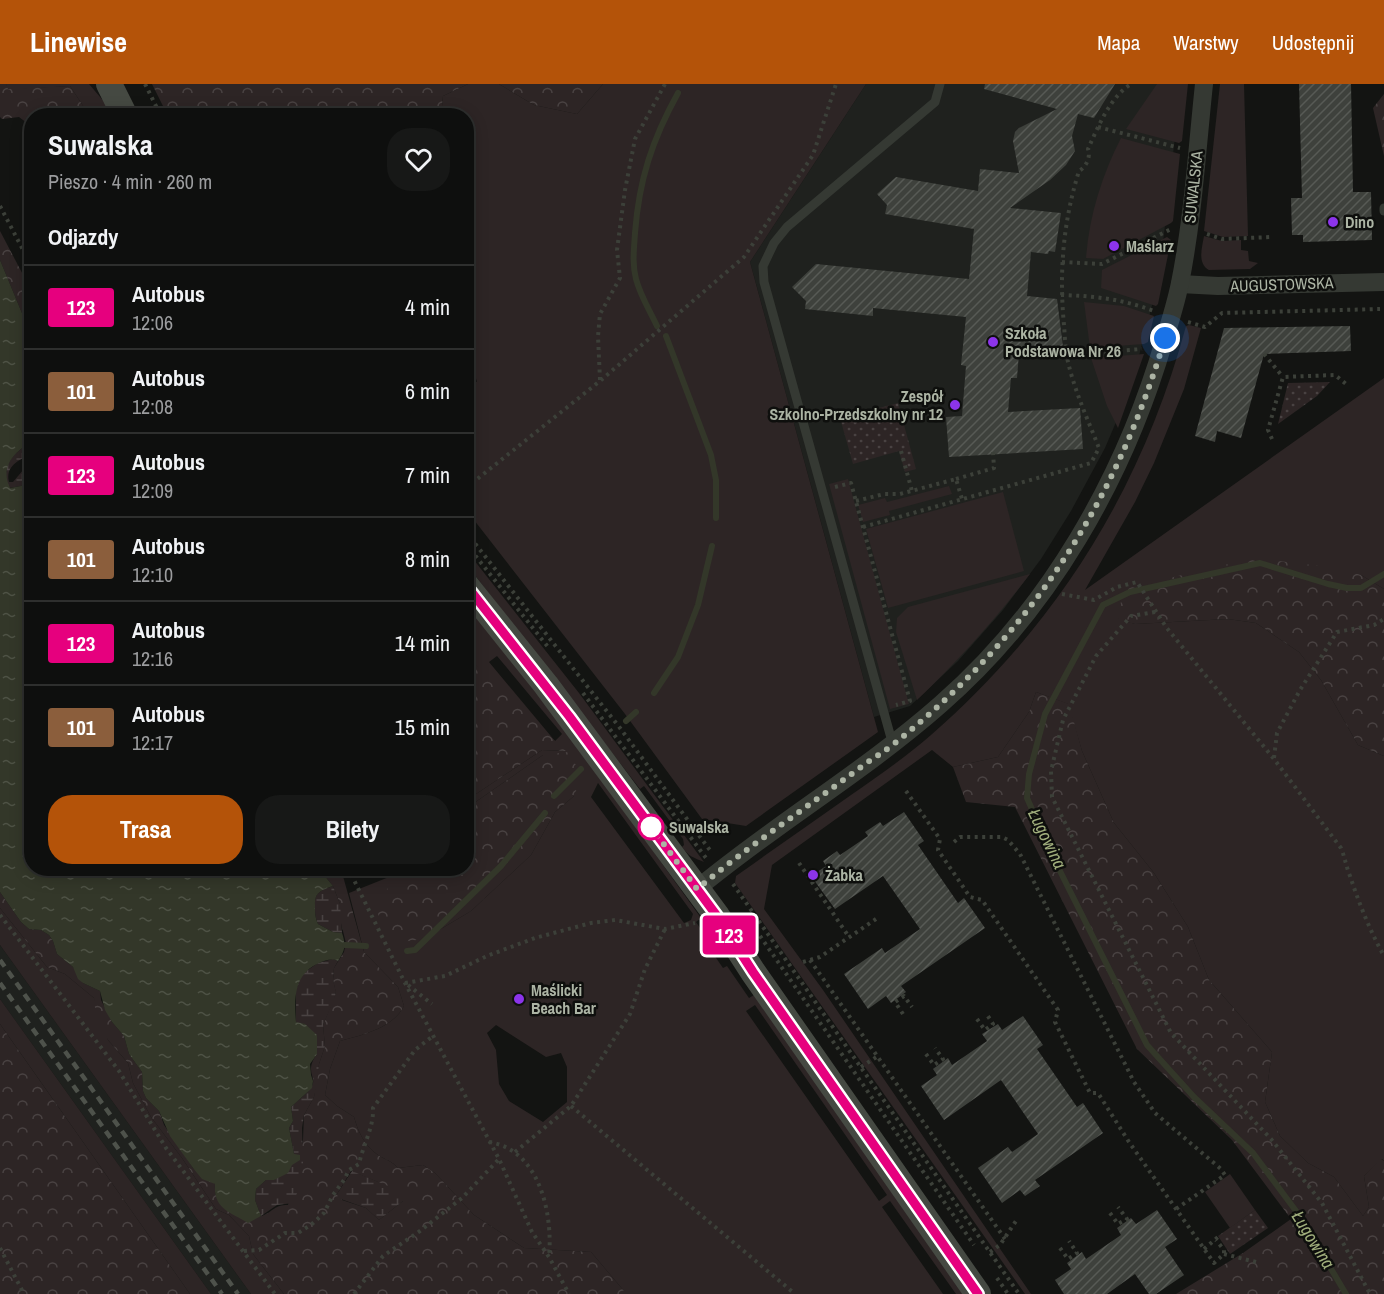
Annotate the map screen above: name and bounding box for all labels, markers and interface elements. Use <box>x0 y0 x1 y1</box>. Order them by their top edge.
text: Linewise <box>30 23 127 61</box>
text: Mapa <box>1097 28 1140 57</box>
text: Warstwy <box>1173 28 1239 57</box>
text: Udostępnij <box>1272 28 1354 57</box>
text: Suwalska <box>48 126 153 164</box>
button: heart <box>387 128 450 191</box>
street label: SUWALSKA <box>1178 150 1208 224</box>
text: Pieszo · 4 min · 260 m <box>48 168 212 195</box>
place label: Dino <box>1345 211 1374 233</box>
marker: Dino <box>1326 215 1340 229</box>
text: Odjazdy <box>48 222 118 252</box>
place label: Maślarz <box>1126 235 1175 257</box>
marker: Maślarz <box>1107 239 1121 253</box>
street label: AUGUSTOWSKA <box>1229 271 1334 297</box>
text: Autobus <box>132 279 205 309</box>
text: 4 min <box>405 292 450 322</box>
text: 123 <box>67 293 95 322</box>
text: 12:06 <box>132 309 173 336</box>
place label: Szkoła Podstawowa Nr 26 <box>1005 322 1121 362</box>
your location <box>1150 323 1180 353</box>
marker: Szkoła Podstawowa Nr 26 <box>986 335 1000 349</box>
text: Autobus <box>132 363 205 393</box>
text: 6 min <box>405 376 450 406</box>
text: 101 <box>67 377 95 406</box>
place label: Zespół Szkolno-Przedszkolny nr 12 <box>769 385 944 425</box>
text: 12:08 <box>132 393 173 420</box>
marker: Zespół Szkolno-Przedszkolny nr 12 <box>948 398 962 412</box>
text: Autobus <box>132 447 205 477</box>
text: 7 min <box>405 460 450 490</box>
text: 123 <box>67 461 95 490</box>
text: 12:09 <box>132 477 173 504</box>
text: Autobus <box>132 531 205 561</box>
text: 8 min <box>405 544 450 574</box>
text: 101 <box>67 545 95 574</box>
text: 12:10 <box>132 561 173 588</box>
text: Autobus <box>132 615 205 645</box>
text: 14 min <box>395 628 450 658</box>
text: 123 <box>67 629 95 658</box>
text: 12:16 <box>132 645 173 672</box>
text: Autobus <box>132 699 205 729</box>
text: 15 min <box>395 712 450 742</box>
text: 101 <box>67 713 95 742</box>
text: 12:17 <box>132 729 173 756</box>
button: Trasa <box>48 795 243 864</box>
button: Bilety <box>255 795 450 864</box>
water label: Ługowina <box>1022 804 1073 873</box>
marker: Suwalska <box>638 814 664 840</box>
place label: Suwalska <box>669 816 730 838</box>
place label: Żabka <box>825 864 864 886</box>
marker: Żabka <box>806 868 820 882</box>
line badge: 123 <box>694 916 764 954</box>
text: 123 <box>715 921 743 950</box>
place label: Maślicki Beach Bar <box>531 979 597 1019</box>
marker: Maślicki Beach Bar <box>512 992 526 1006</box>
water label: Ługowina <box>1285 1205 1341 1274</box>

